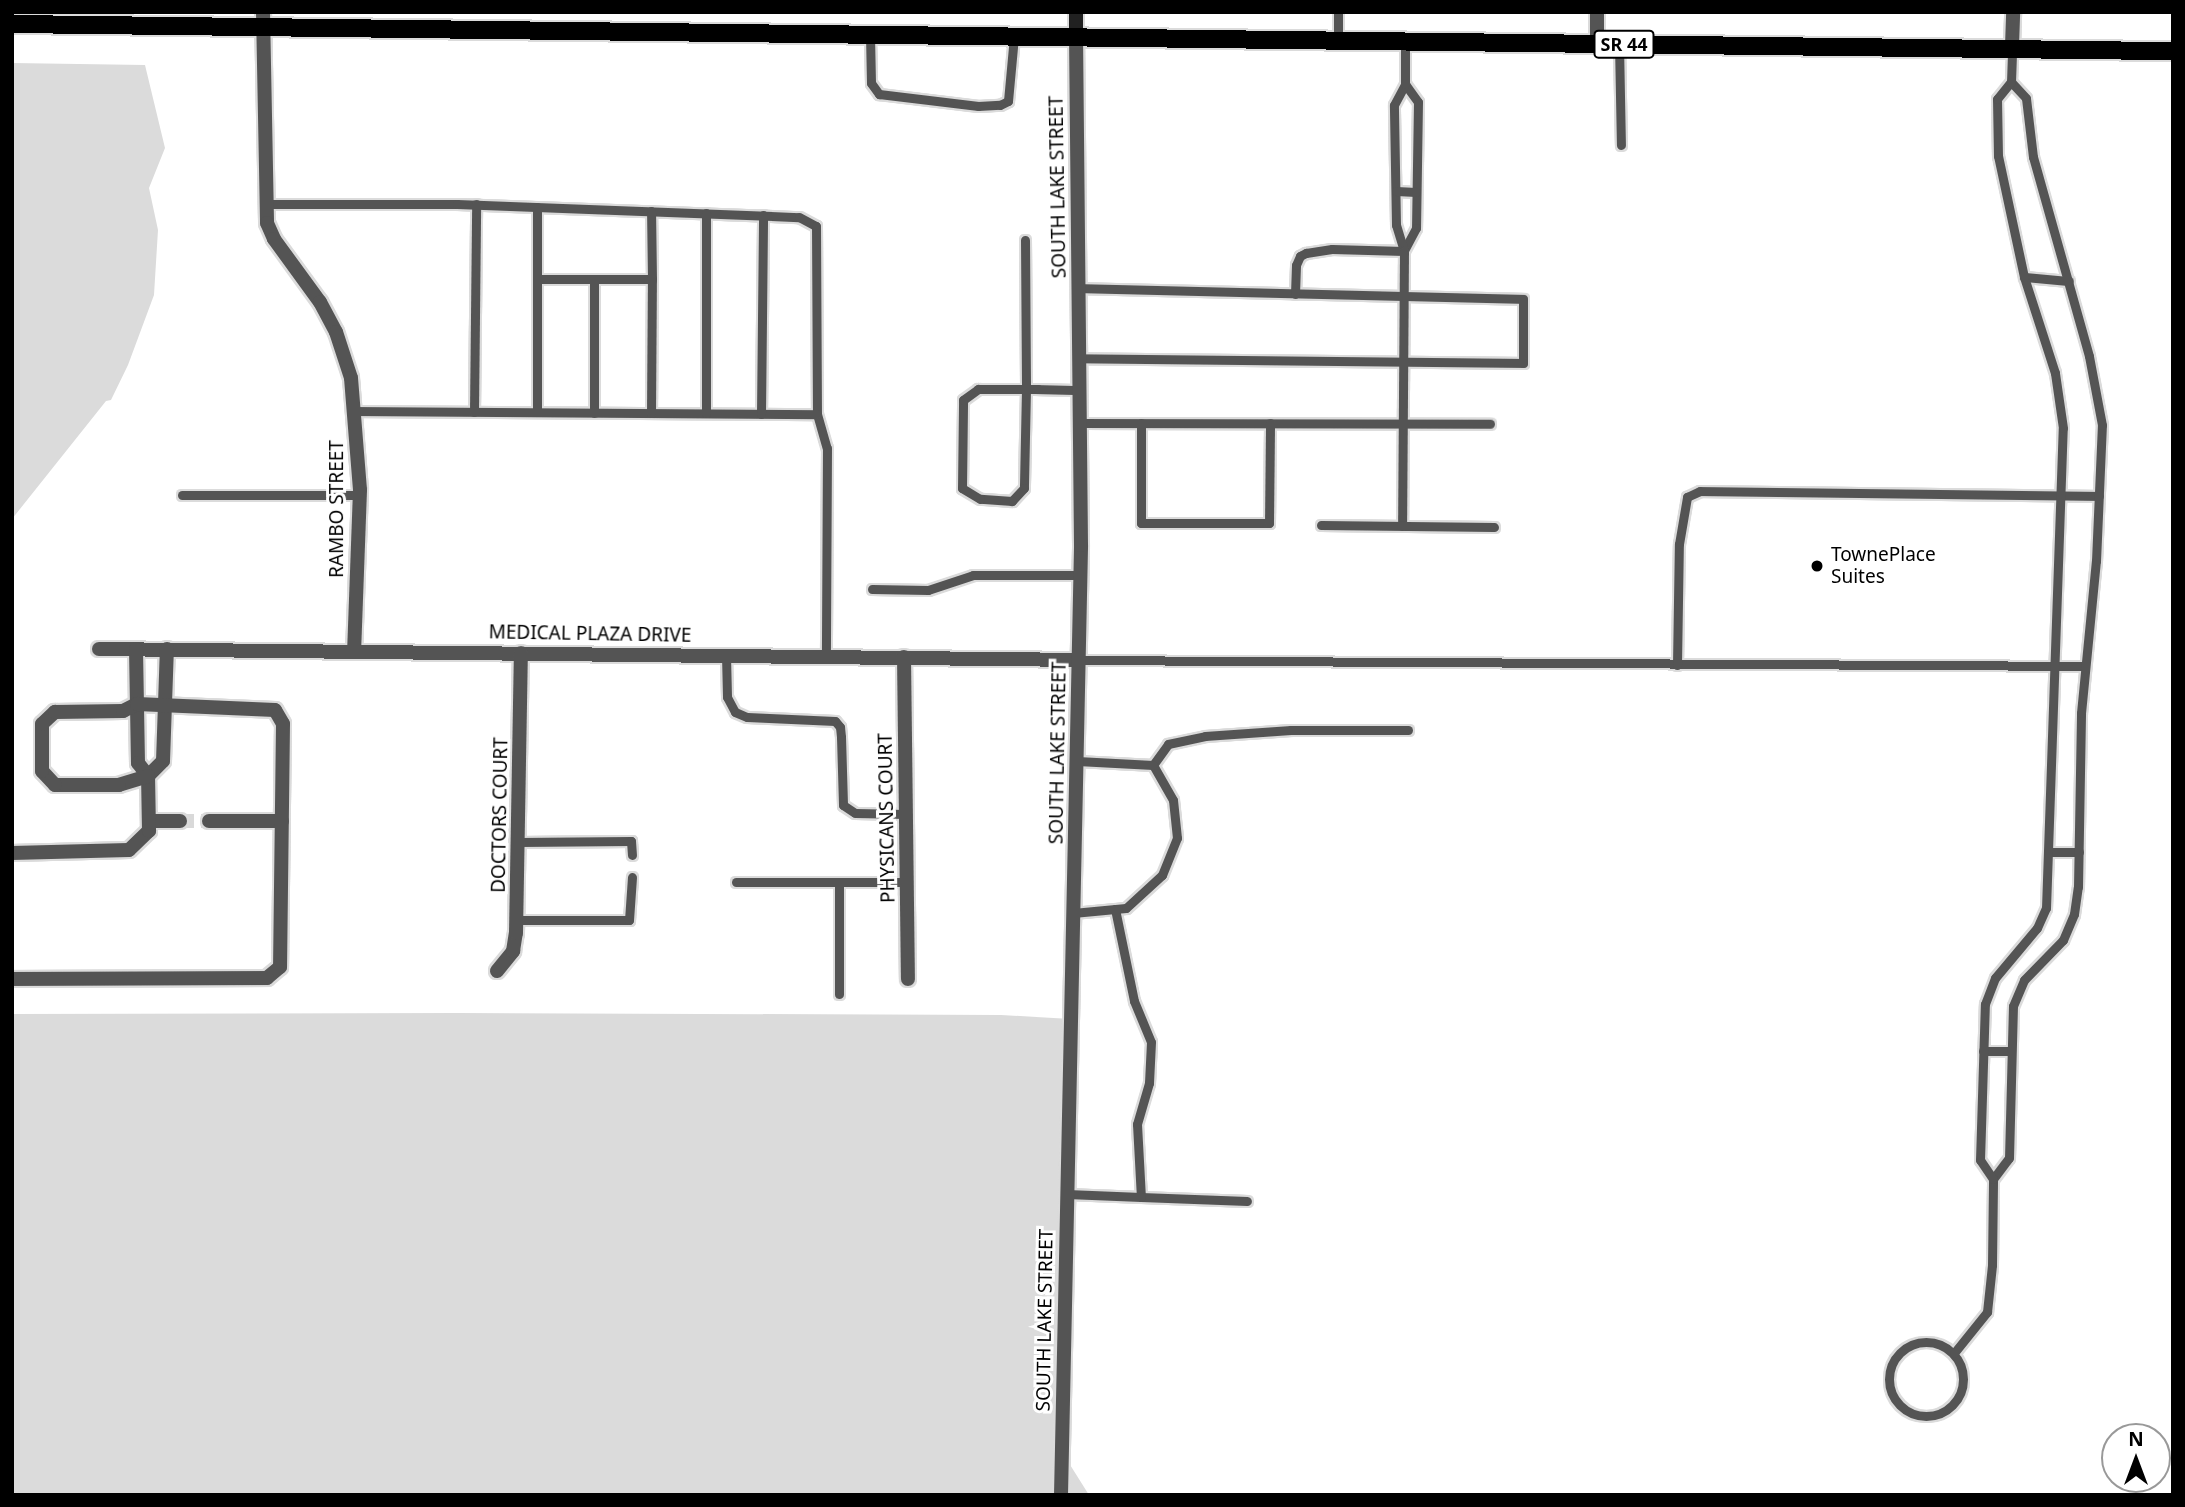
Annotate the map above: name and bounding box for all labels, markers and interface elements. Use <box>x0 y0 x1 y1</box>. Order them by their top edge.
road number: SR 44 <box>1592 29 1656 58</box>
street label: SOUTH LAKE STREET <box>1045 96 1071 278</box>
street label: RAMBO STREET <box>326 440 348 578</box>
place label: TownePlace Suites <box>1831 544 1936 588</box>
marker: TownePlace Suites <box>1809 558 1825 574</box>
street label: MEDICAL PLAZA DRIVE <box>488 621 692 647</box>
street label: SOUTH LAKE STREET <box>1045 662 1071 844</box>
street label: PHYSICANS COURT <box>874 733 900 903</box>
street label: DOCTORS COURT <box>487 737 513 893</box>
street label: SOUTH LAKE STREET <box>1032 1229 1058 1411</box>
north arrow <box>2101 1423 2171 1493</box>
text: N <box>2128 1426 2144 1452</box>

